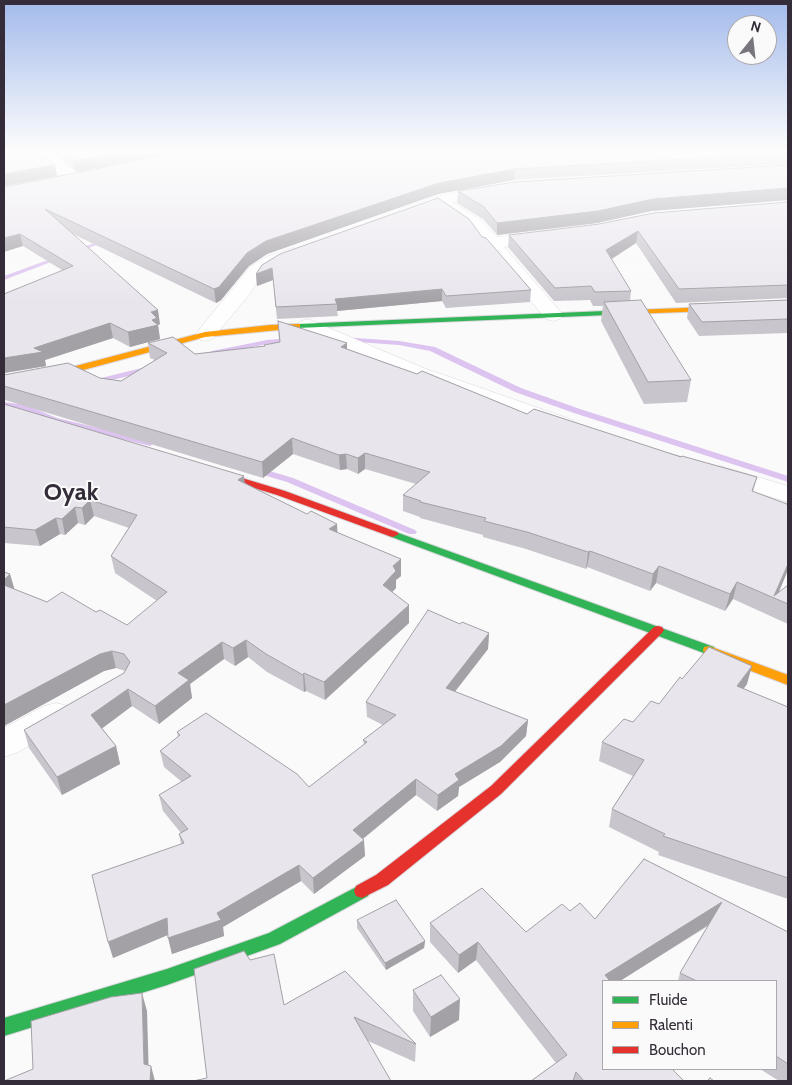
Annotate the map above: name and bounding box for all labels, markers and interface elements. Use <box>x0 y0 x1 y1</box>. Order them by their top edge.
north arrow <box>727 15 777 65</box>
text: N <box>749 17 763 37</box>
district label: Oyak <box>44 479 98 507</box>
legend <box>602 980 777 1070</box>
text: Fluide <box>649 991 687 1009</box>
text: Ralenti <box>649 1016 693 1034</box>
text: Bouchon <box>649 1041 706 1059</box>

